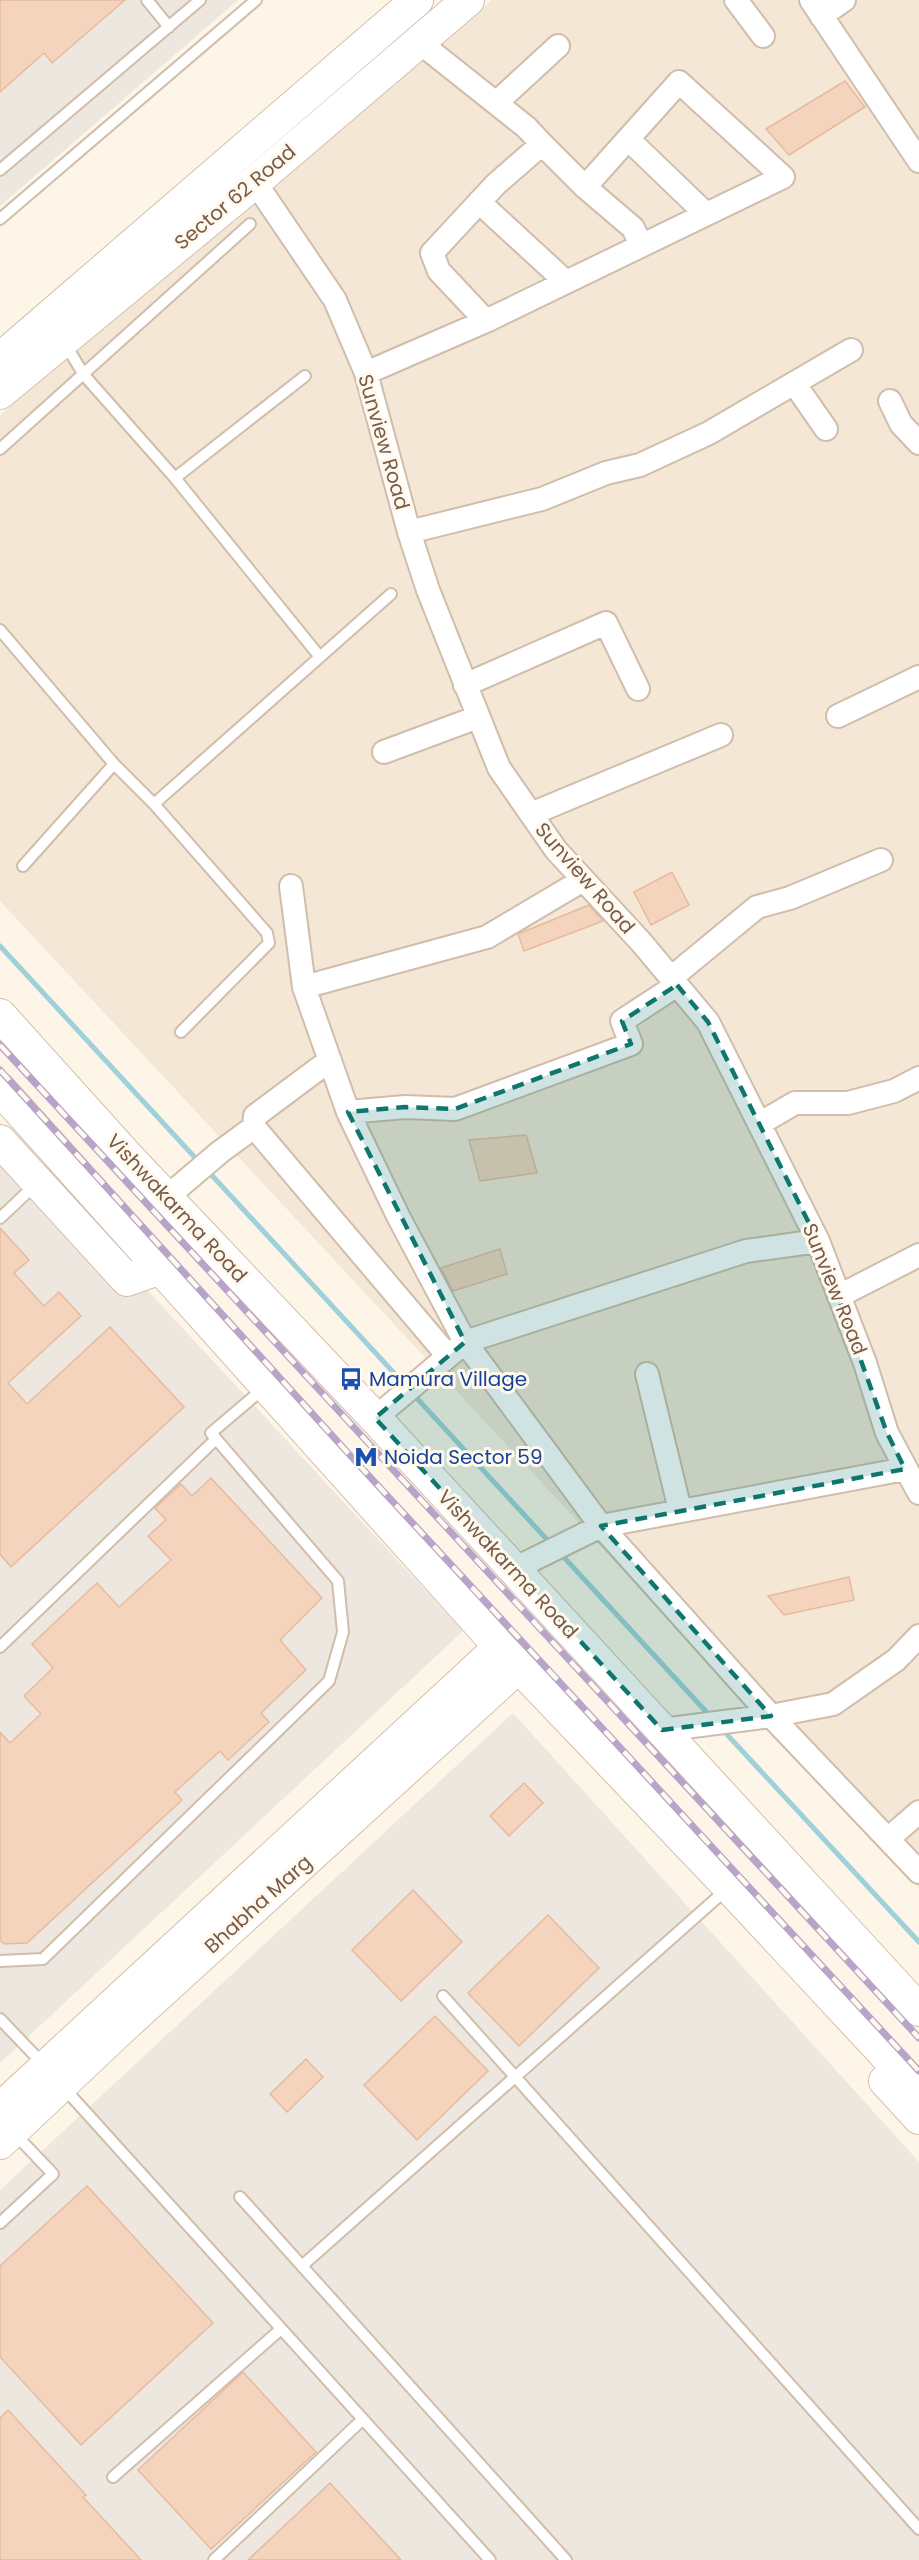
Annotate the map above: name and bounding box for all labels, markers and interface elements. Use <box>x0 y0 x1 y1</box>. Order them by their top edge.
street label: Sector 62 Road <box>168 138 302 256</box>
street label: Sunview Road <box>351 371 417 513</box>
street label: Sunview Road <box>529 816 641 940</box>
street label: Vishwakarma Road <box>100 1127 254 1289</box>
street label: Sunview Road <box>796 1219 874 1359</box>
place label: Mamura Village <box>369 1365 527 1393</box>
bus stop icon: Mamura Village <box>338 1366 364 1392</box>
place label: Noida Sector 59 <box>384 1443 542 1471</box>
metro station icon: Noida Sector 59 <box>353 1444 379 1470</box>
street label: Vishwakarma Road <box>431 1483 585 1645</box>
street label: Bhabha Marg <box>198 1848 318 1960</box>

